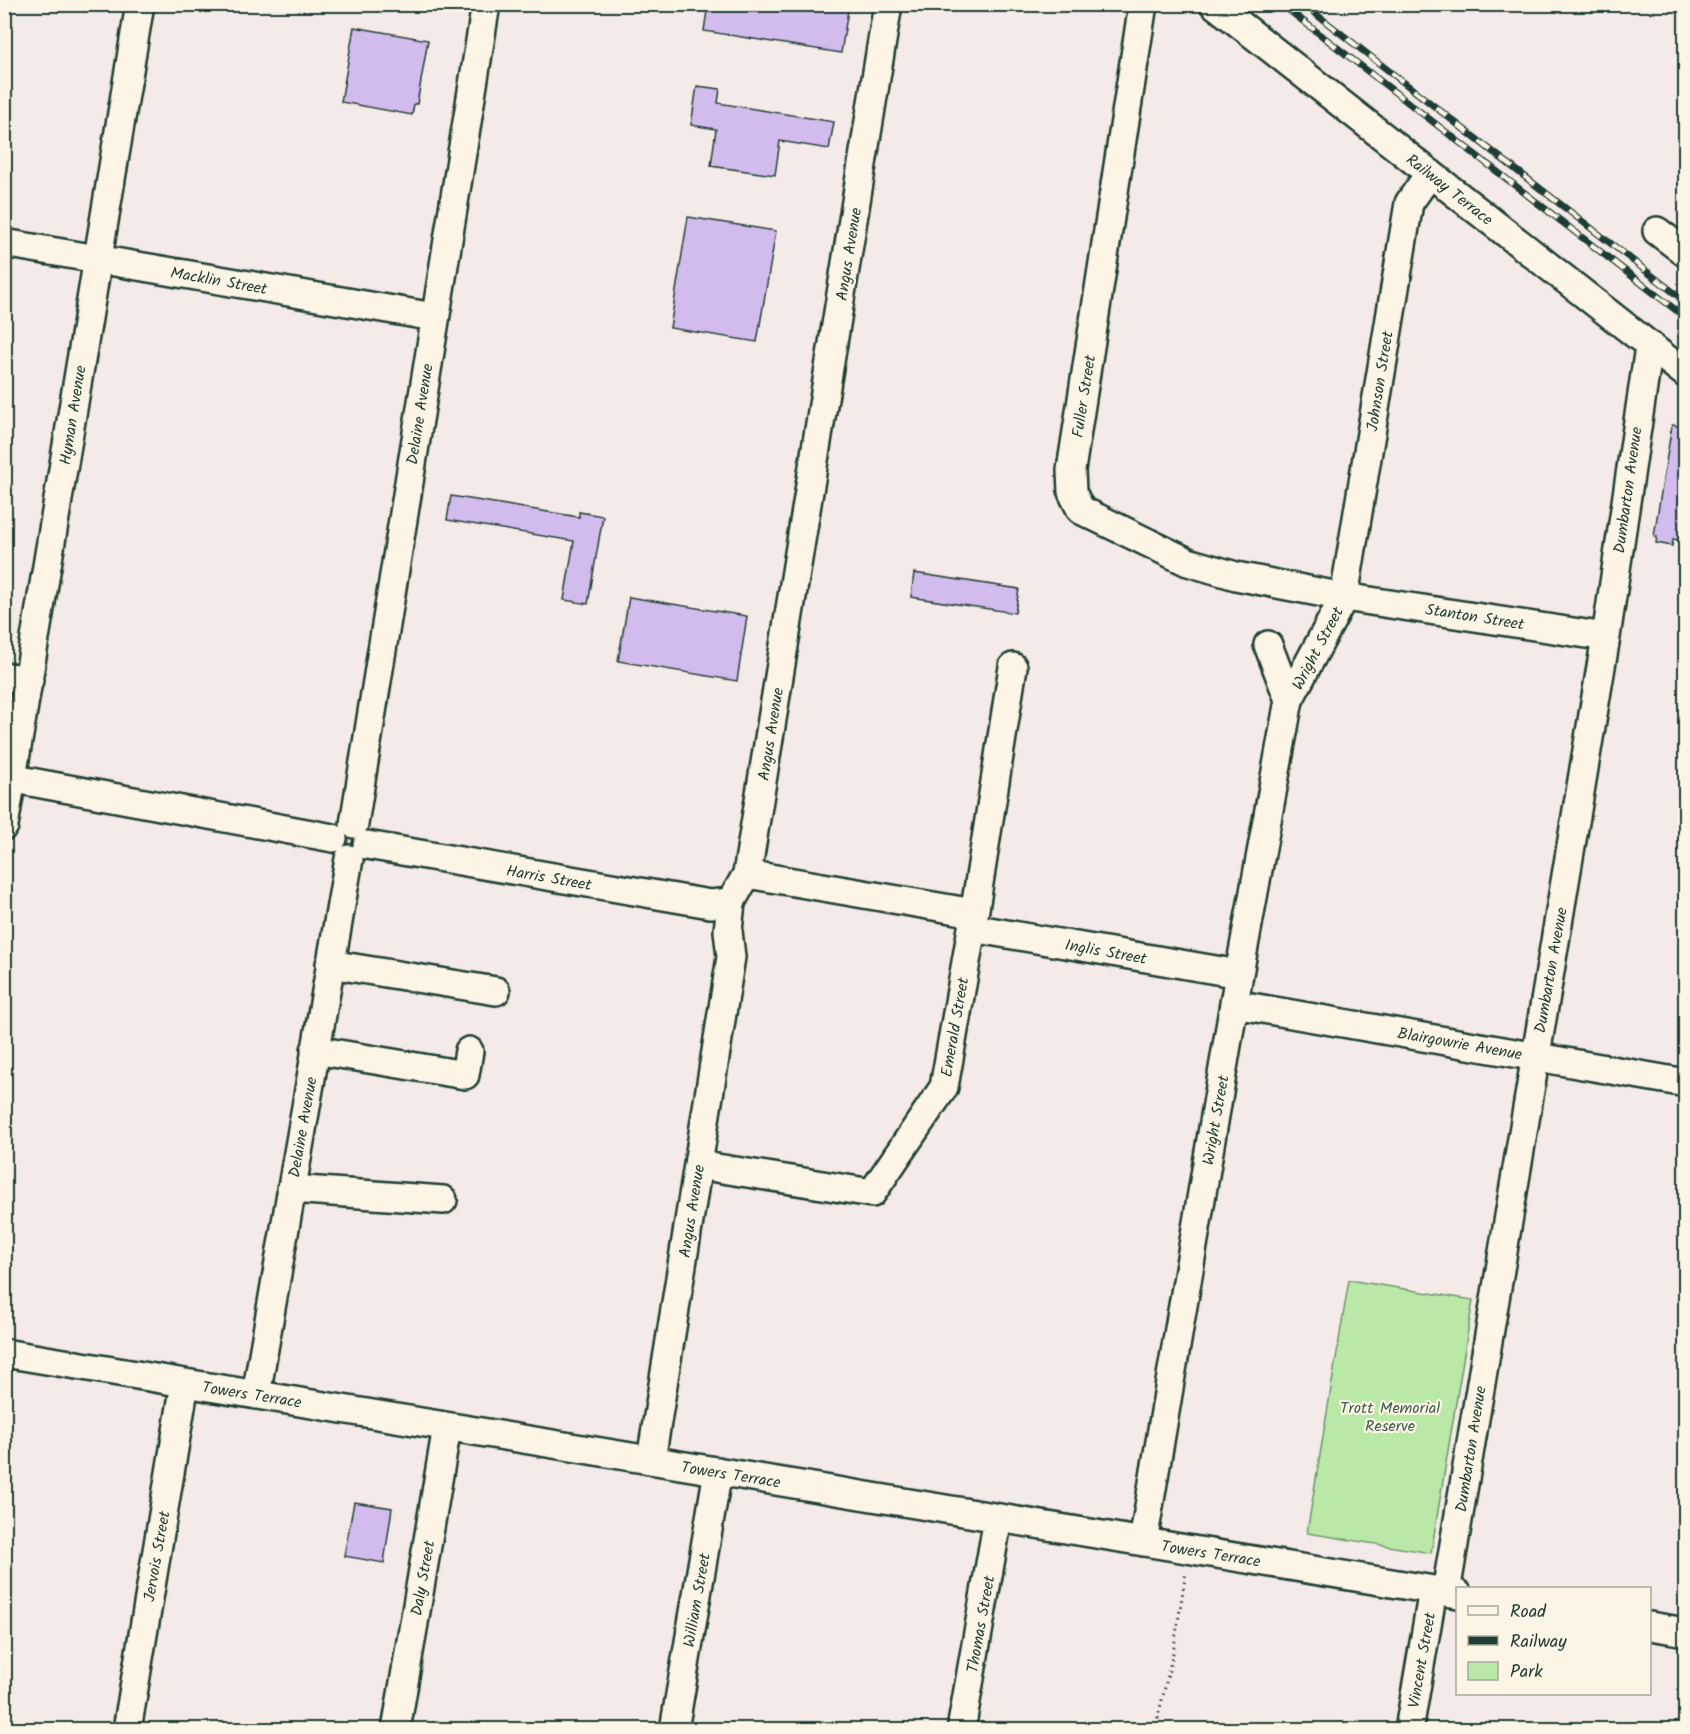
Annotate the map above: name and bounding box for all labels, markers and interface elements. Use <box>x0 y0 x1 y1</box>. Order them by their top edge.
street label: Railway Terrace <box>1400 148 1498 232</box>
street label: Angus Avenue <box>830 206 869 303</box>
street label: Macklin Street <box>168 261 270 302</box>
street label: Johnson Street <box>1360 328 1401 433</box>
street label: Fuller Street <box>1066 352 1103 439</box>
street label: Delaine Avenue <box>400 362 441 467</box>
street label: Hyman Avenue <box>53 364 94 467</box>
street label: Dumbarton Avenue <box>1607 425 1650 555</box>
street label: Stanton Street <box>1424 597 1527 638</box>
street label: Wright Street <box>1286 602 1351 695</box>
street label: Angus Avenue <box>752 686 791 783</box>
street label: Harris Street <box>504 859 594 898</box>
street label: Dumbarton Avenue <box>1528 905 1575 1035</box>
street label: Inglis Street <box>1063 933 1149 972</box>
street label: Emerald Street <box>934 975 977 1079</box>
street label: Blairgowrie Avenue <box>1395 1021 1524 1068</box>
street label: Wright Street <box>1196 1073 1237 1167</box>
street label: Delaine Avenue <box>282 1075 325 1180</box>
street label: Angus Avenue <box>673 1163 712 1260</box>
street label: Towers Terrace <box>200 1375 303 1416</box>
street label: Dumbarton Avenue <box>1449 1384 1494 1514</box>
park label: Trott Memorial Reserve <box>1340 1396 1440 1439</box>
street label: Towers Terrace <box>679 1455 782 1496</box>
street label: Jervois Street <box>137 1508 178 1604</box>
street label: Towers Terrace <box>1159 1534 1262 1575</box>
street label: Daly Street <box>405 1538 443 1618</box>
street label: William Street <box>677 1550 718 1649</box>
street label: Thomas Street <box>961 1573 1002 1675</box>
legend <box>1456 1587 1651 1695</box>
text: Road <box>1510 1598 1547 1627</box>
street label: Vincent Street <box>1402 1610 1443 1710</box>
text: Railway <box>1510 1628 1567 1657</box>
text: Park <box>1510 1658 1543 1687</box>

